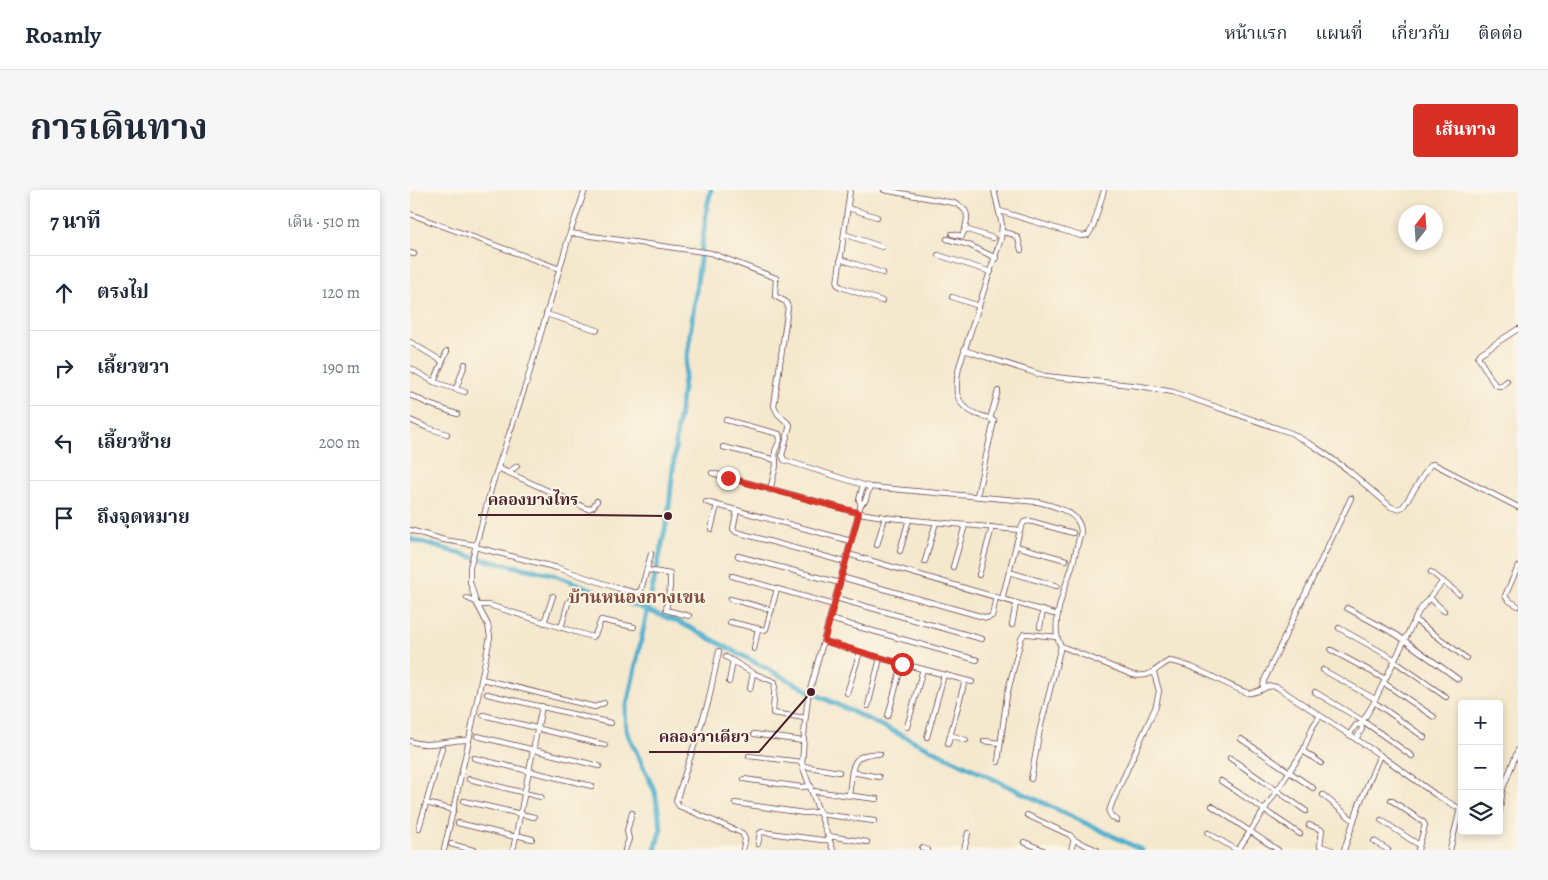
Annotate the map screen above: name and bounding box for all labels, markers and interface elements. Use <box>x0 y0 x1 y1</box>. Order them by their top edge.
text: Roamly <box>25 19 101 51</box>
text: หน้าแรก <box>1224 21 1287 45</box>
text: แผนที่ <box>1315 21 1363 45</box>
text: เกี่ยวกับ <box>1391 21 1450 45</box>
text: ติดต่อ <box>1478 21 1523 45</box>
text: การเดินทาง <box>30 103 208 151</box>
button: เส้นทาง <box>1413 104 1518 157</box>
north arrow <box>1398 205 1443 250</box>
text: 7 นาที <box>50 207 101 235</box>
text: เดิน · 510 m <box>287 211 360 233</box>
icon: ahead <box>50 279 78 307</box>
text: ตรงไป <box>97 279 149 305</box>
text: 120 m <box>322 282 360 304</box>
icon: right <box>50 354 78 382</box>
text: เลี้ยวขวา <box>97 354 169 380</box>
text: 190 m <box>322 357 360 379</box>
icon: left <box>50 429 78 457</box>
text: เลี้ยวซ้าย <box>97 429 171 455</box>
text: 200 m <box>319 432 360 454</box>
route end <box>717 467 740 490</box>
callout: คลองบางไทร <box>478 484 588 515</box>
text: คลองบางไทร <box>488 489 578 511</box>
icon: arrive <box>50 504 78 532</box>
text: ถึงจุดหมาย <box>97 504 190 530</box>
district label: บ้านหนองกางเขน <box>568 585 706 609</box>
route start <box>891 653 914 676</box>
map controls <box>1458 700 1503 835</box>
button: + <box>1458 700 1503 745</box>
callout: คลองวาเดียว <box>649 721 759 752</box>
text: คลองวาเดียว <box>659 726 749 748</box>
button: − <box>1458 745 1503 790</box>
button: layers <box>1458 790 1503 835</box>

